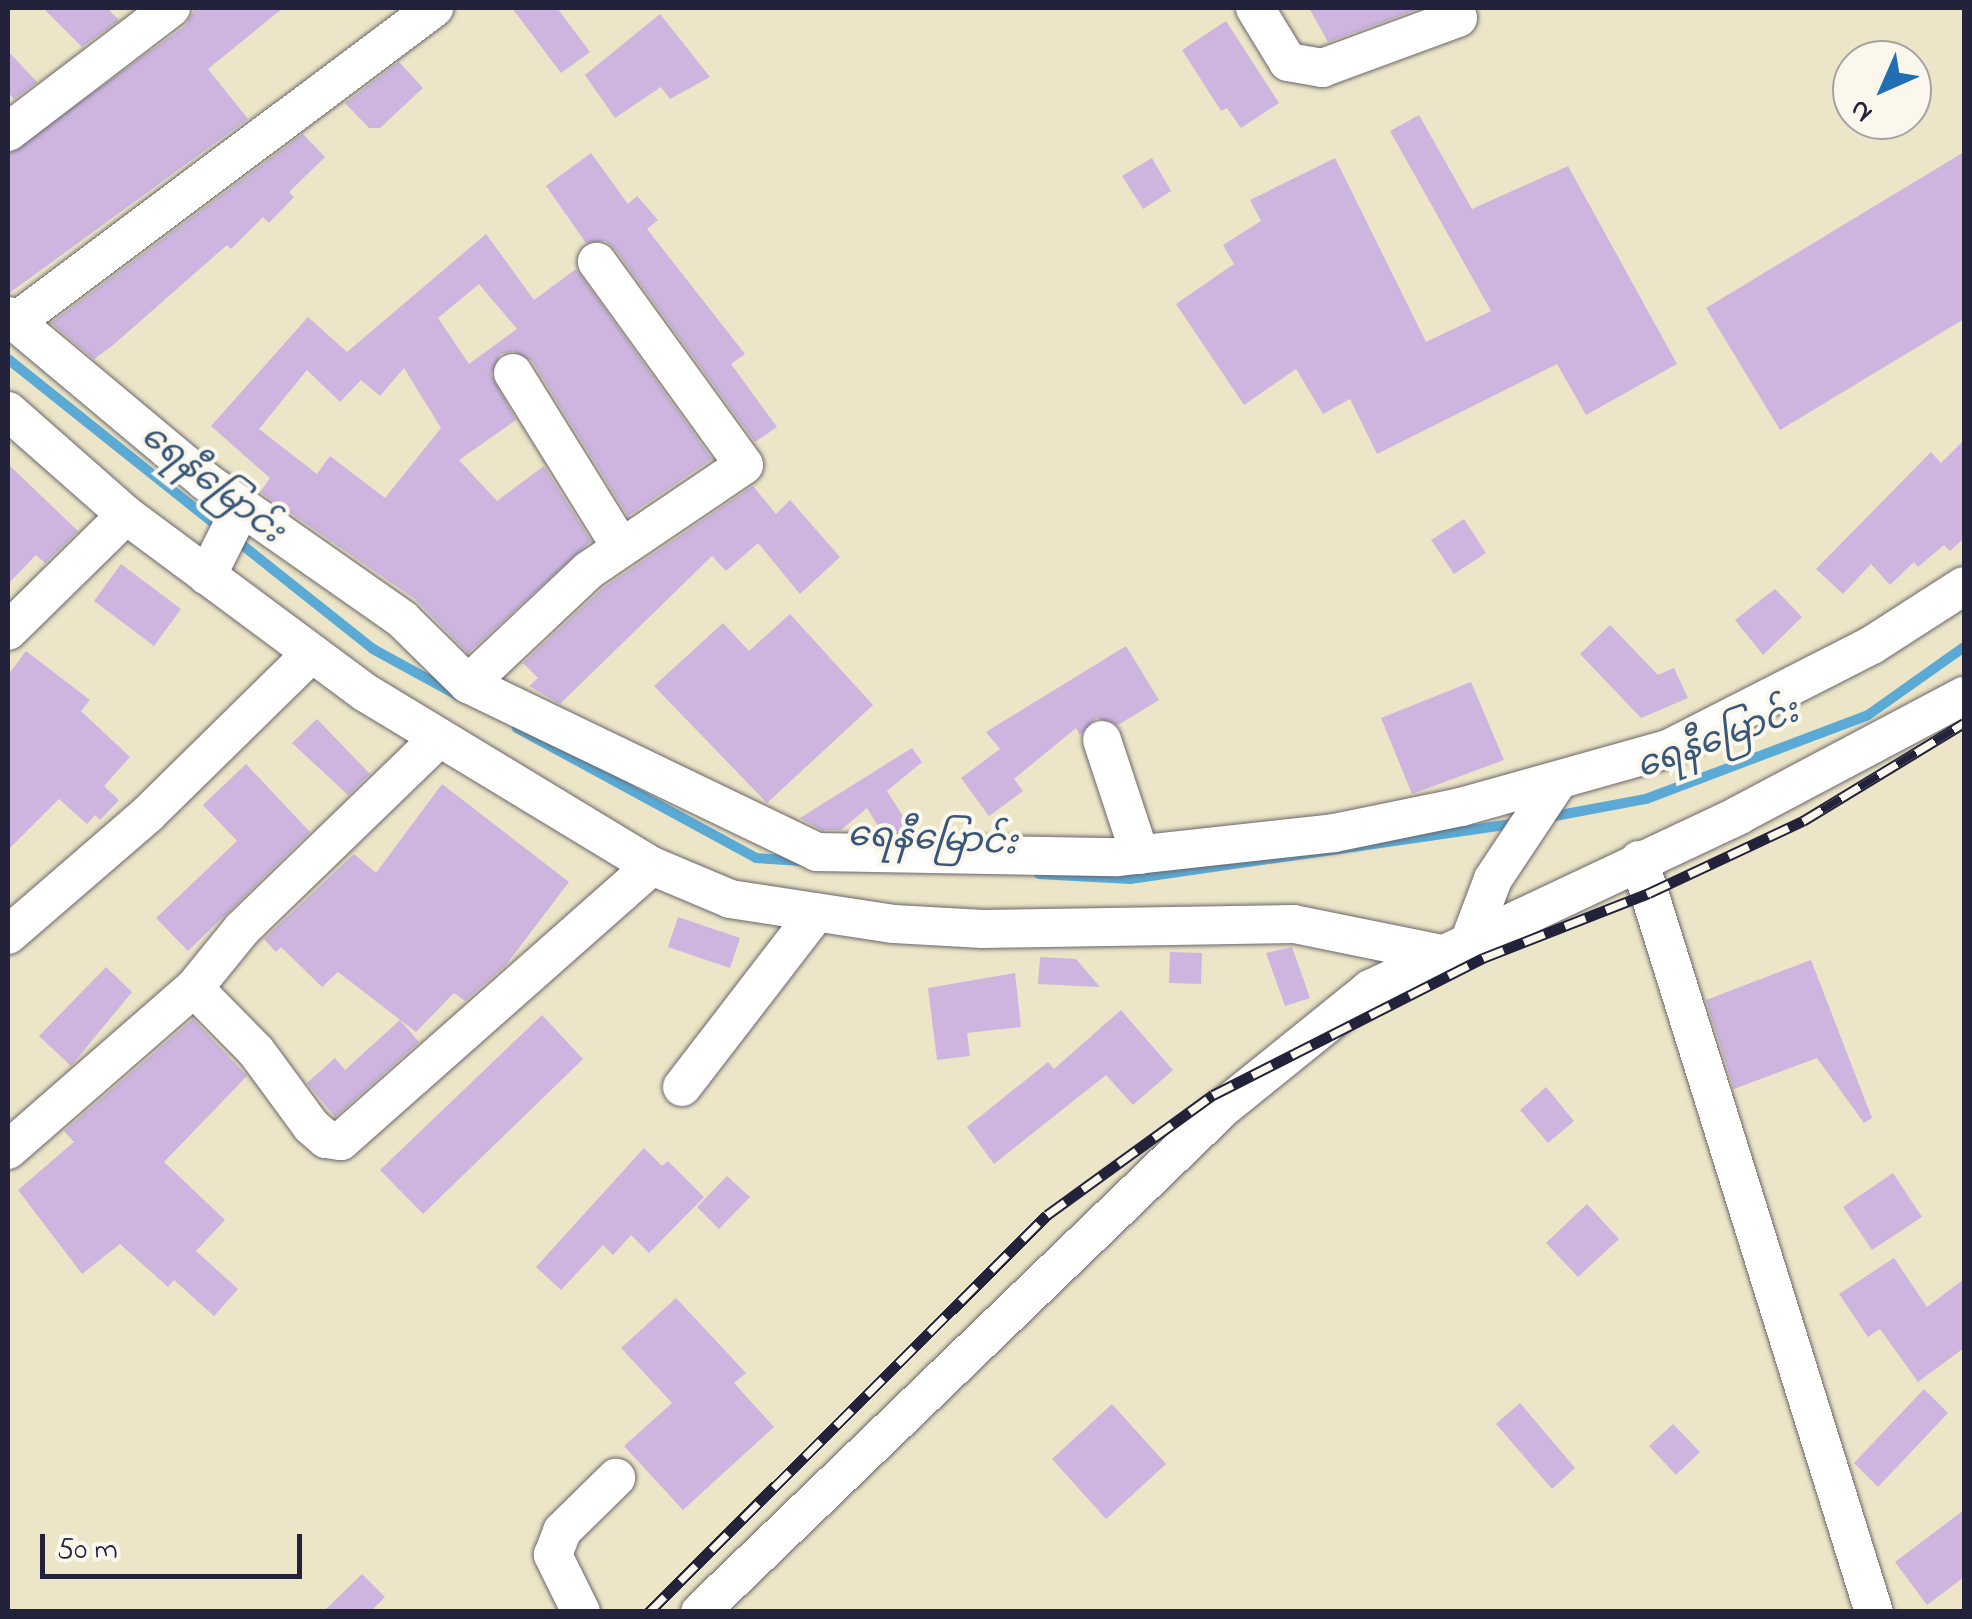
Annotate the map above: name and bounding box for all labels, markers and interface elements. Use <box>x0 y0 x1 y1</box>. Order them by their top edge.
north arrow <box>1832 40 1932 140</box>
text: N <box>1841 89 1883 131</box>
water label: ရေနီမြောင်း <box>131 416 291 554</box>
water label: ရေနီမြောင်း <box>1631 692 1805 790</box>
water label: ရေနီမြောင်း <box>846 816 1018 866</box>
scale bar <box>45 1514 308 1576</box>
text: 50 m <box>57 1529 118 1573</box>

